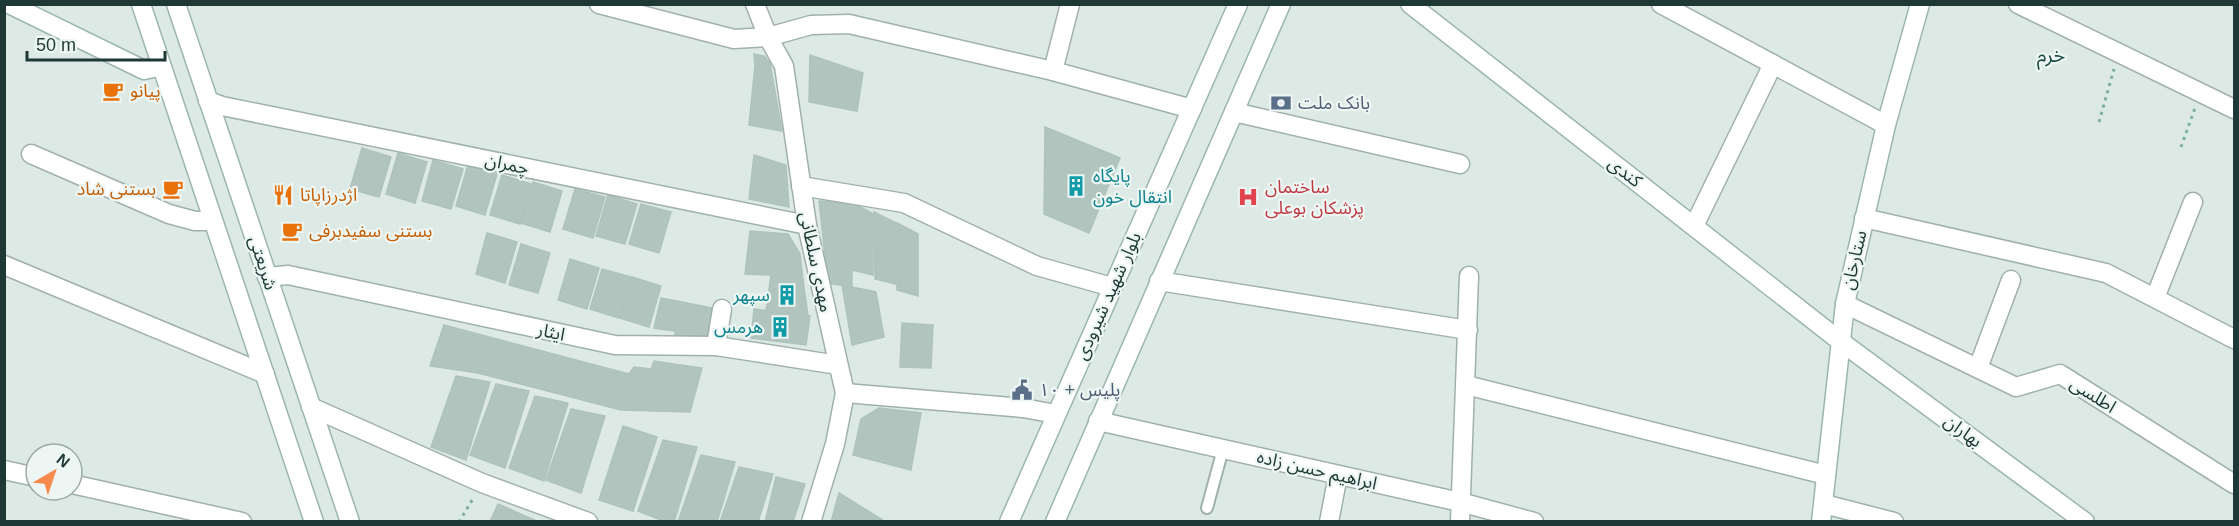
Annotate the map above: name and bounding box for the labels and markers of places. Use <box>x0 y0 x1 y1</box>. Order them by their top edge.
cafe icon: پیانو <box>101 79 125 103</box>
place label: پیانو <box>130 81 161 102</box>
bank icon: بانک ملت <box>1269 91 1293 115</box>
place label: بانک ملت <box>1298 93 1370 113</box>
place label: پایگاه انتقال خون <box>1093 166 1172 208</box>
building icon: پایگاه انتقال خون <box>1064 174 1088 198</box>
cafe icon: بستنی شاد <box>161 177 185 201</box>
place label: ساختمان پزشکان بوعلی <box>1265 177 1364 219</box>
place label: بستنی شاد <box>77 179 156 200</box>
restaurant icon: اژدرزاپاتا <box>271 183 295 207</box>
place label: اژدرزاپاتا <box>300 185 357 206</box>
hospital icon: ساختمان پزشکان بوعلی <box>1236 185 1260 209</box>
cafe icon: بستنی سفیدبرفی <box>280 219 304 243</box>
place label: بستنی سفیدبرفی <box>309 221 432 242</box>
building icon: سپهر <box>775 283 799 307</box>
place label: سپهر <box>732 285 770 306</box>
building icon: هرمس <box>768 315 792 339</box>
place label: هرمس <box>714 317 763 338</box>
public building icon: پلیس + ۱۰ <box>1010 378 1034 402</box>
place label: پلیس + ۱۰ <box>1039 380 1120 401</box>

